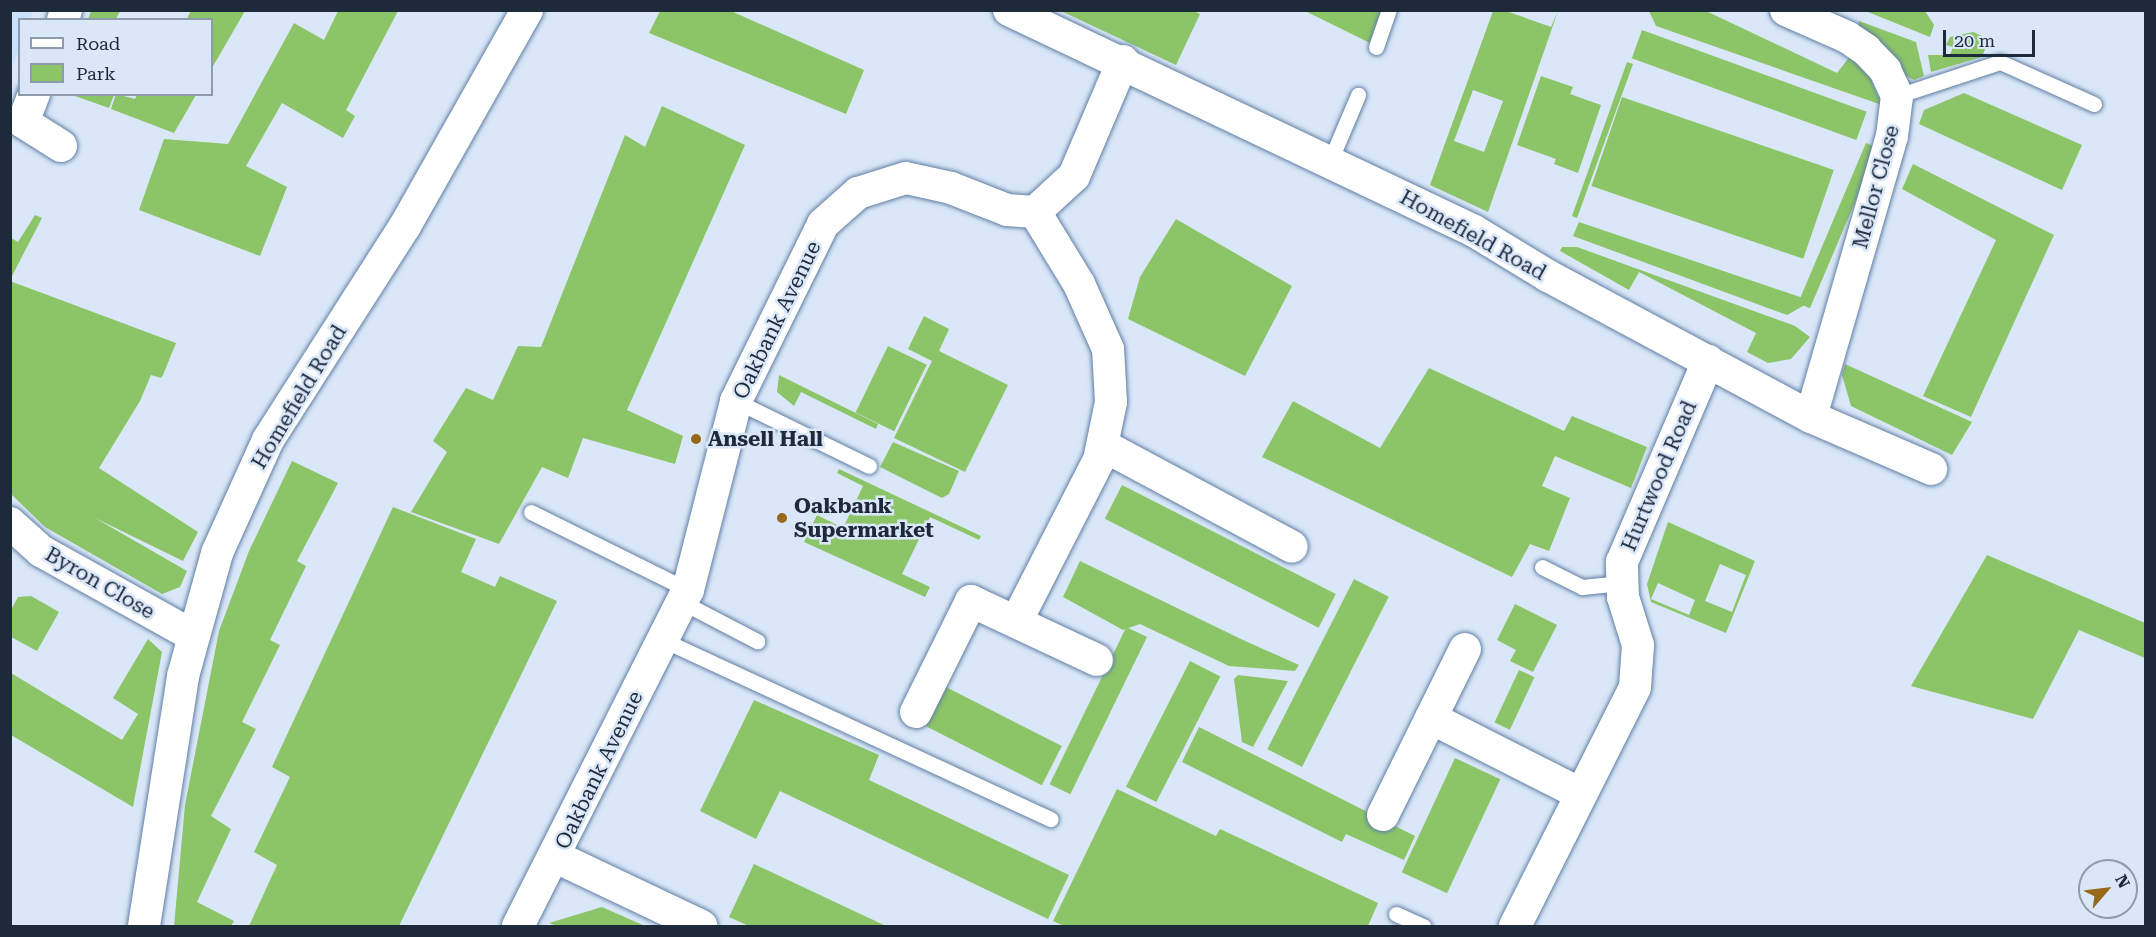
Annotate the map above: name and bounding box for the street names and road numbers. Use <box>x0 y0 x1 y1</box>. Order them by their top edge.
street label: Mellor Close <box>1847 123 1905 251</box>
street label: Homefield Road <box>1396 184 1550 286</box>
street label: Oakbank Avenue <box>728 237 826 403</box>
street label: Homefield Road <box>246 321 352 473</box>
street label: Hurtwood Road <box>1616 397 1702 555</box>
street label: Byron Close <box>41 541 159 625</box>
street label: Oakbank Avenue <box>550 687 648 853</box>

